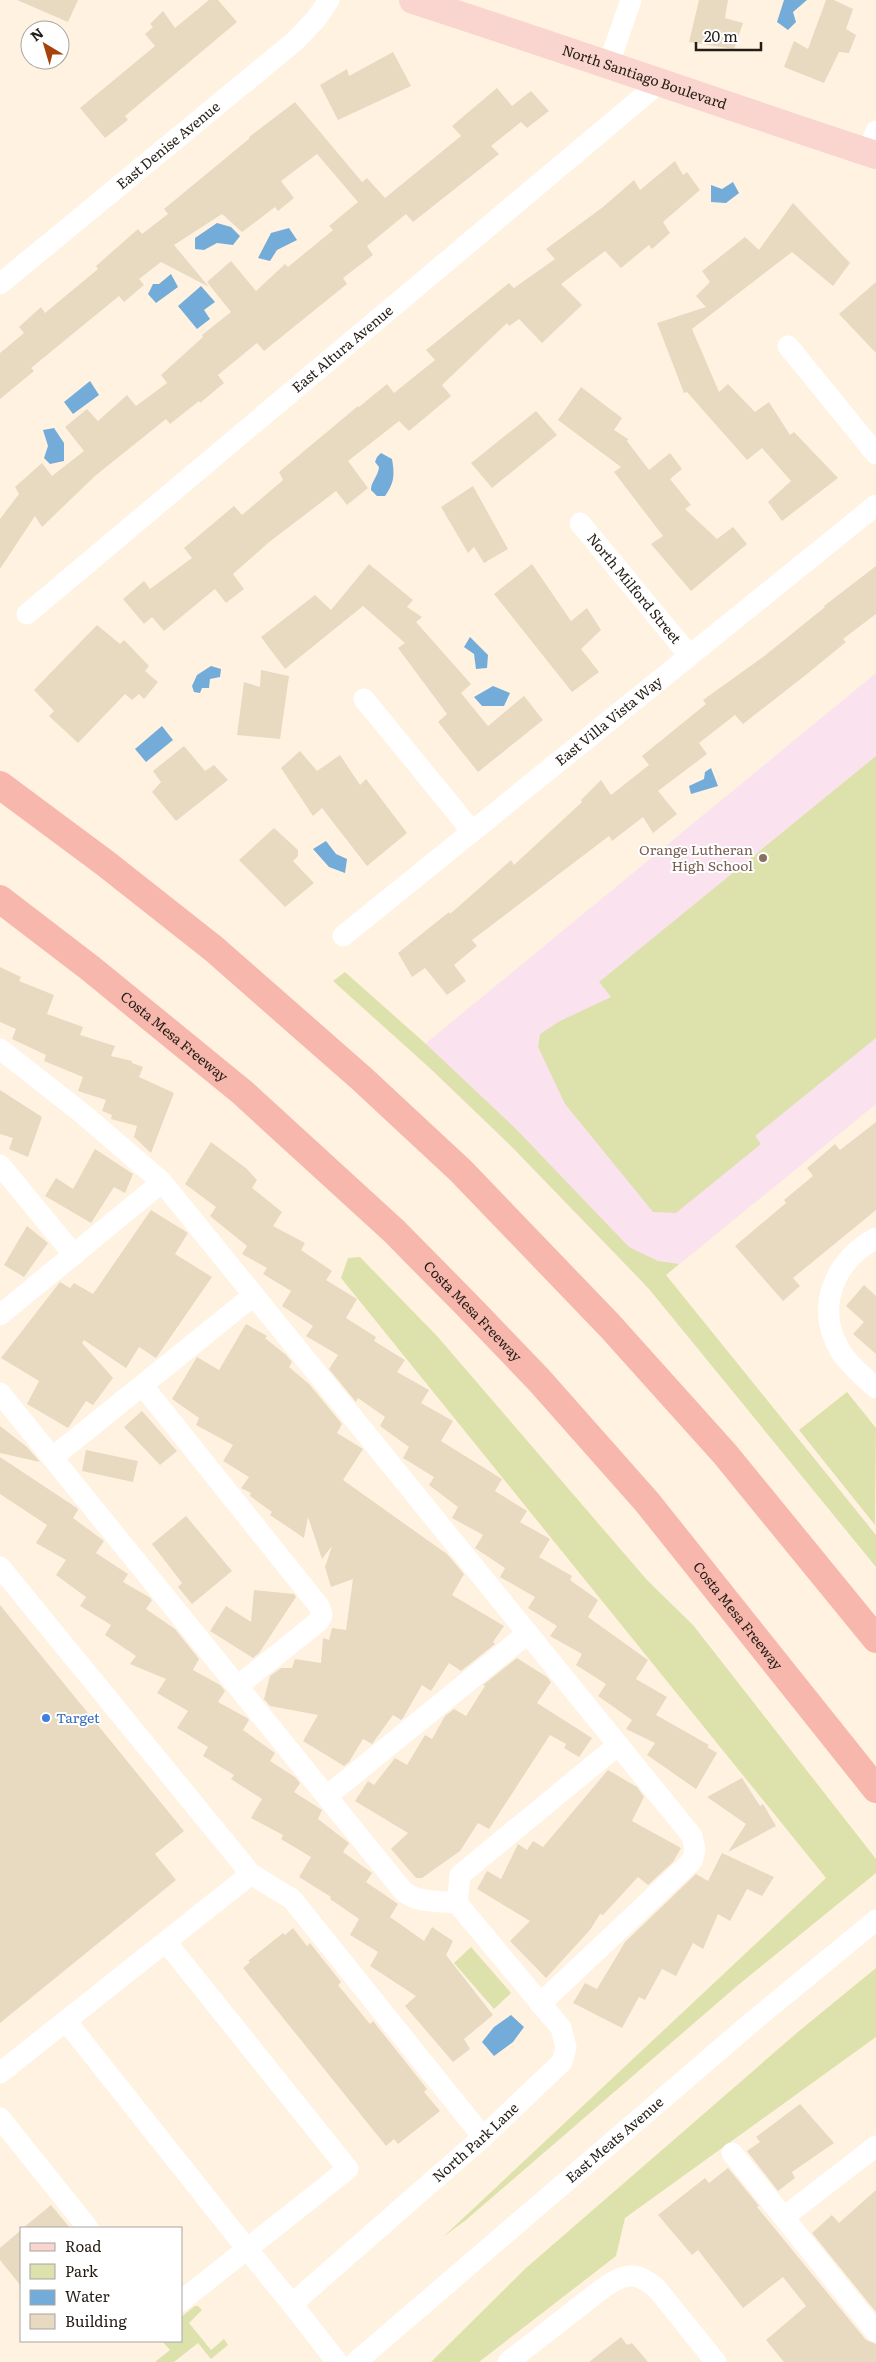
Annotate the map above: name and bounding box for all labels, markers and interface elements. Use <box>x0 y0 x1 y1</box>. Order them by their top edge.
north arrow <box>20 20 70 70</box>
scale bar <box>696 20 761 52</box>
text: N <box>26 22 47 45</box>
text: 20 m <box>704 24 738 47</box>
street label: North Santiago Boulevard <box>560 39 730 114</box>
street label: East Denise Avenue <box>112 96 224 193</box>
street label: East Altura Avenue <box>287 300 397 397</box>
street label: North Milford Street <box>583 528 687 648</box>
street label: East Villa Vista Way <box>551 670 667 770</box>
place label: Orange Lutheran High School <box>639 839 753 875</box>
marker: Orange Lutheran High School <box>757 852 769 864</box>
street label: Costa Mesa Freeway <box>117 986 234 1086</box>
street label: Costa Mesa Freeway <box>420 1256 528 1366</box>
street label: Costa Mesa Freeway <box>689 1557 789 1674</box>
place label: Target <box>56 1707 100 1727</box>
marker: Target <box>40 1712 52 1724</box>
street label: East Meats Avenue <box>561 2091 667 2187</box>
street label: North Park Lane <box>428 2098 522 2186</box>
legend <box>20 2227 182 2342</box>
text: Road <box>65 2234 101 2257</box>
text: Park <box>65 2259 99 2282</box>
text: Water <box>65 2284 110 2307</box>
text: Building <box>65 2309 127 2332</box>

